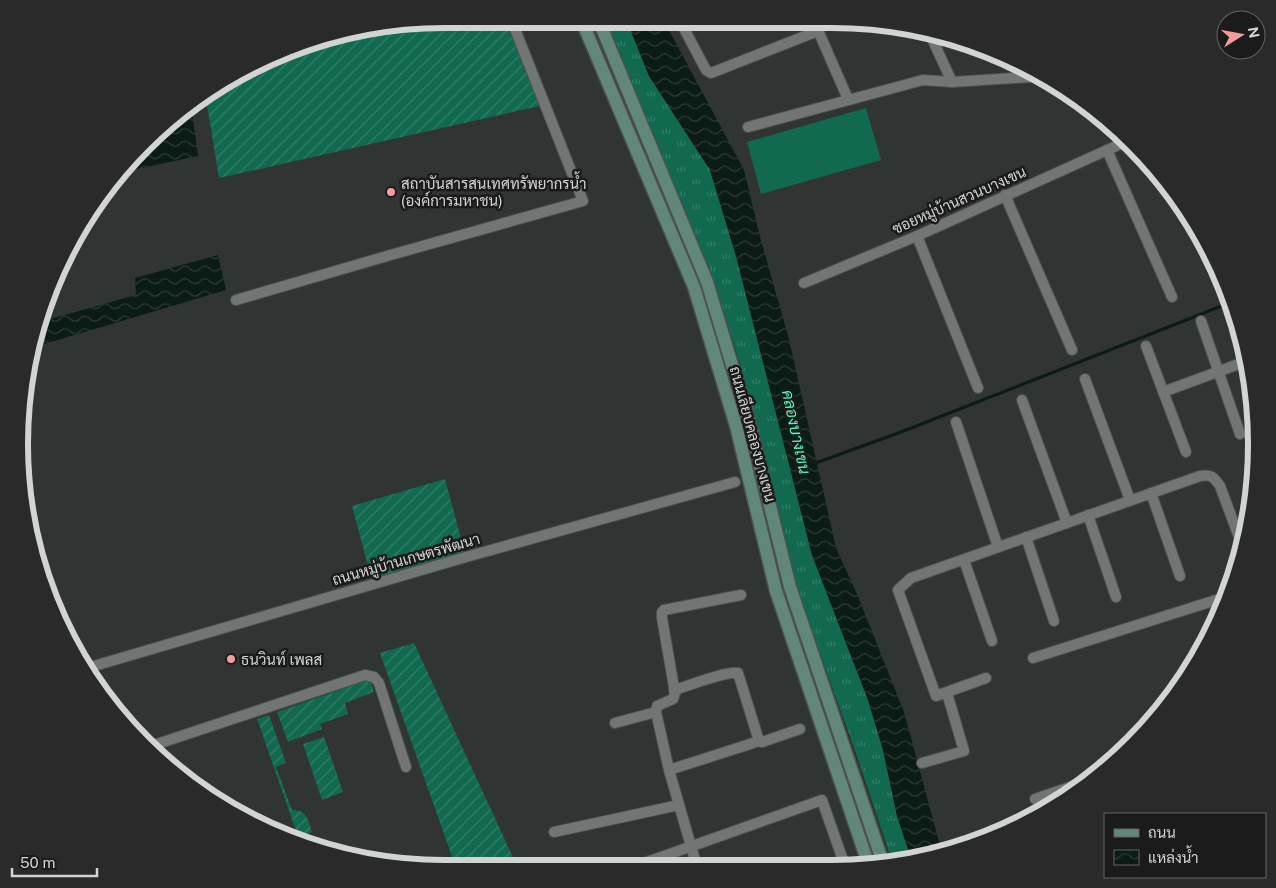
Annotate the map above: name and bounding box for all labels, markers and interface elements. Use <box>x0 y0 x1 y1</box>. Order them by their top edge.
north arrow <box>1216 10 1266 60</box>
text: N <box>1245 26 1263 39</box>
street label: ซอยหมู่บ้านสวนบางเขน <box>889 162 1029 239</box>
place label: สถาบันสารสนเทศทรัพยากรน้ำ (องค์การมหาชน) <box>401 171 586 209</box>
marker: สถาบันสารสนเทศทรัพยากรน้ำ (องค์การมหาชน) <box>385 186 397 198</box>
street label: ถนนเลียบคลองบางเขน <box>727 364 780 504</box>
water label: คลองบางเขน <box>778 388 814 476</box>
street label: ถนนหมู่บ้านเกษตรพัฒนา <box>330 529 482 590</box>
place label: ธนวินท์ เพลส <box>241 650 322 668</box>
marker: ธนวินท์ เพลส <box>225 653 237 665</box>
legend <box>1104 813 1266 878</box>
text: ถนน <box>1148 824 1176 841</box>
text: แหล่งน้ำ <box>1148 845 1199 866</box>
scale bar <box>12 846 98 878</box>
text: 50 m <box>20 854 55 871</box>

